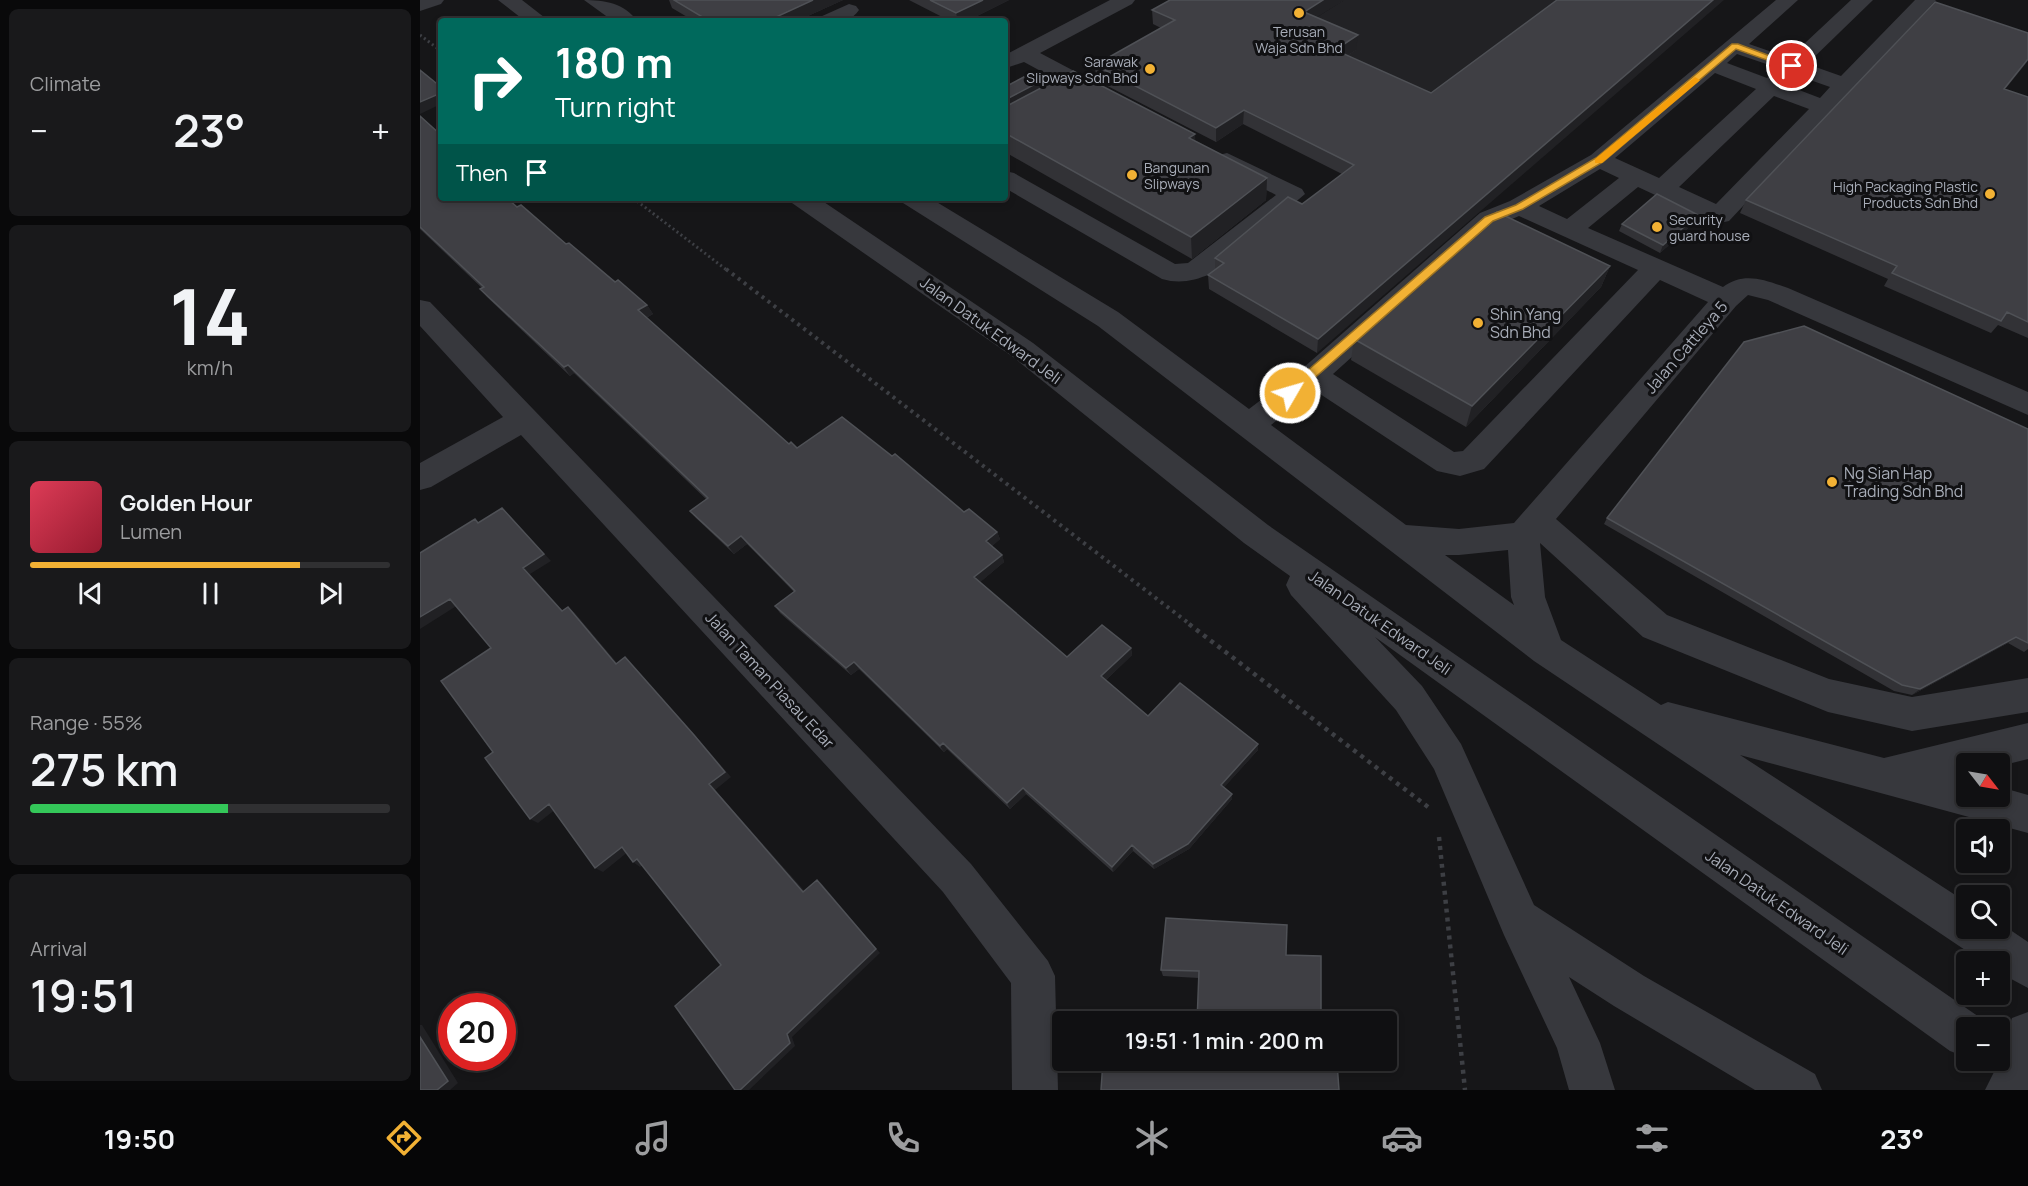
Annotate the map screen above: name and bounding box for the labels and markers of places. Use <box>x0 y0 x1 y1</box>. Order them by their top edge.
marker: Terusan Waja Sdn Bhd <box>1292 6 1306 20</box>
place label: Terusan Waja Sdn Bhd <box>1255 22 1343 57</box>
pin <box>1766 40 1817 91</box>
place label: Sarawak Slipways Sdn Bhd <box>1026 52 1139 87</box>
marker: Sarawak Slipways Sdn Bhd <box>1143 62 1157 76</box>
place label: Bangunan Slipways <box>1144 158 1210 193</box>
marker: Bangunan Slipways <box>1125 168 1139 182</box>
place label: High Packaging Plastic Products Sdn Bhd <box>1833 177 1978 212</box>
marker: High Packaging Plastic Products Sdn Bhd <box>1983 187 1997 201</box>
place label: Security guard house <box>1669 210 1750 245</box>
marker: Security guard house <box>1650 220 1664 234</box>
place label: Shin Yang Sdn Bhd <box>1490 303 1561 343</box>
marker: Shin Yang Sdn Bhd <box>1471 316 1485 330</box>
place label: Ng Sian Hap Trading Sdn Bhd <box>1844 462 1963 502</box>
marker: Ng Sian Hap Trading Sdn Bhd <box>1825 475 1839 489</box>

